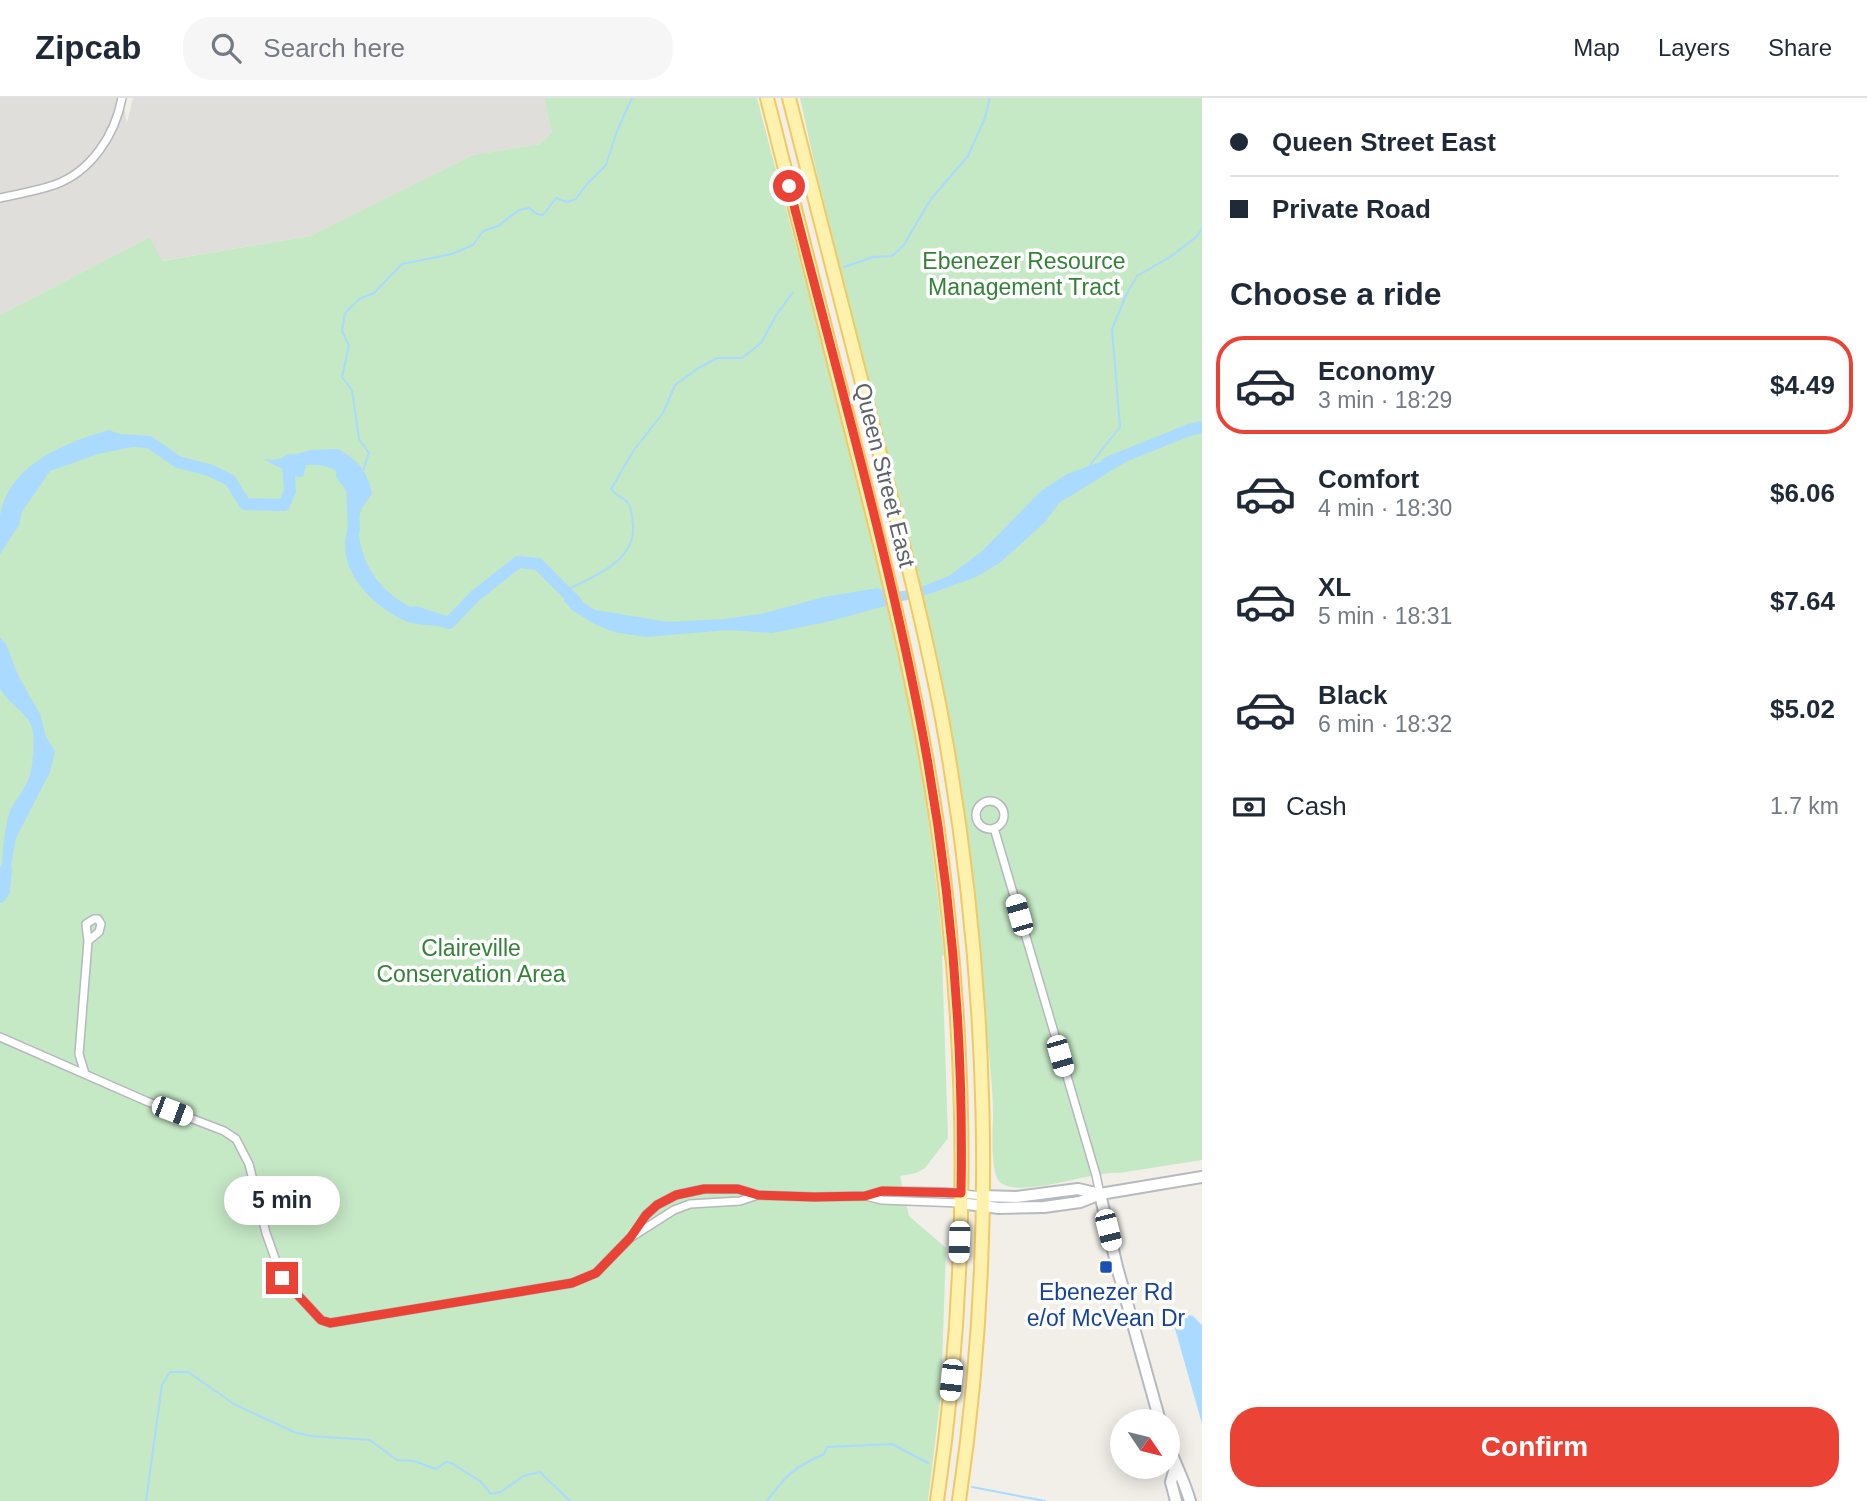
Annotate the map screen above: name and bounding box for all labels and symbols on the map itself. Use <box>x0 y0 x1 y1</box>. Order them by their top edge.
route start <box>773 170 805 202</box>
park label: Ebenezer Resource Management Tract <box>922 248 1126 300</box>
street label: Queen Street East <box>849 380 921 571</box>
car <box>1004 892 1035 938</box>
park label: Claireville Conservation Area <box>376 935 566 987</box>
car <box>1045 1033 1076 1079</box>
car <box>149 1094 196 1128</box>
callout: 5 min <box>224 1176 340 1226</box>
car <box>1093 1207 1124 1253</box>
car <box>948 1221 971 1263</box>
marker: Ebenezer Rd e/of McVean Dr <box>1098 1259 1114 1275</box>
route end <box>266 1262 298 1294</box>
place label: Ebenezer Rd e/of McVean Dr <box>1027 1279 1186 1331</box>
car <box>939 1358 964 1402</box>
north arrow <box>1110 1409 1180 1479</box>

